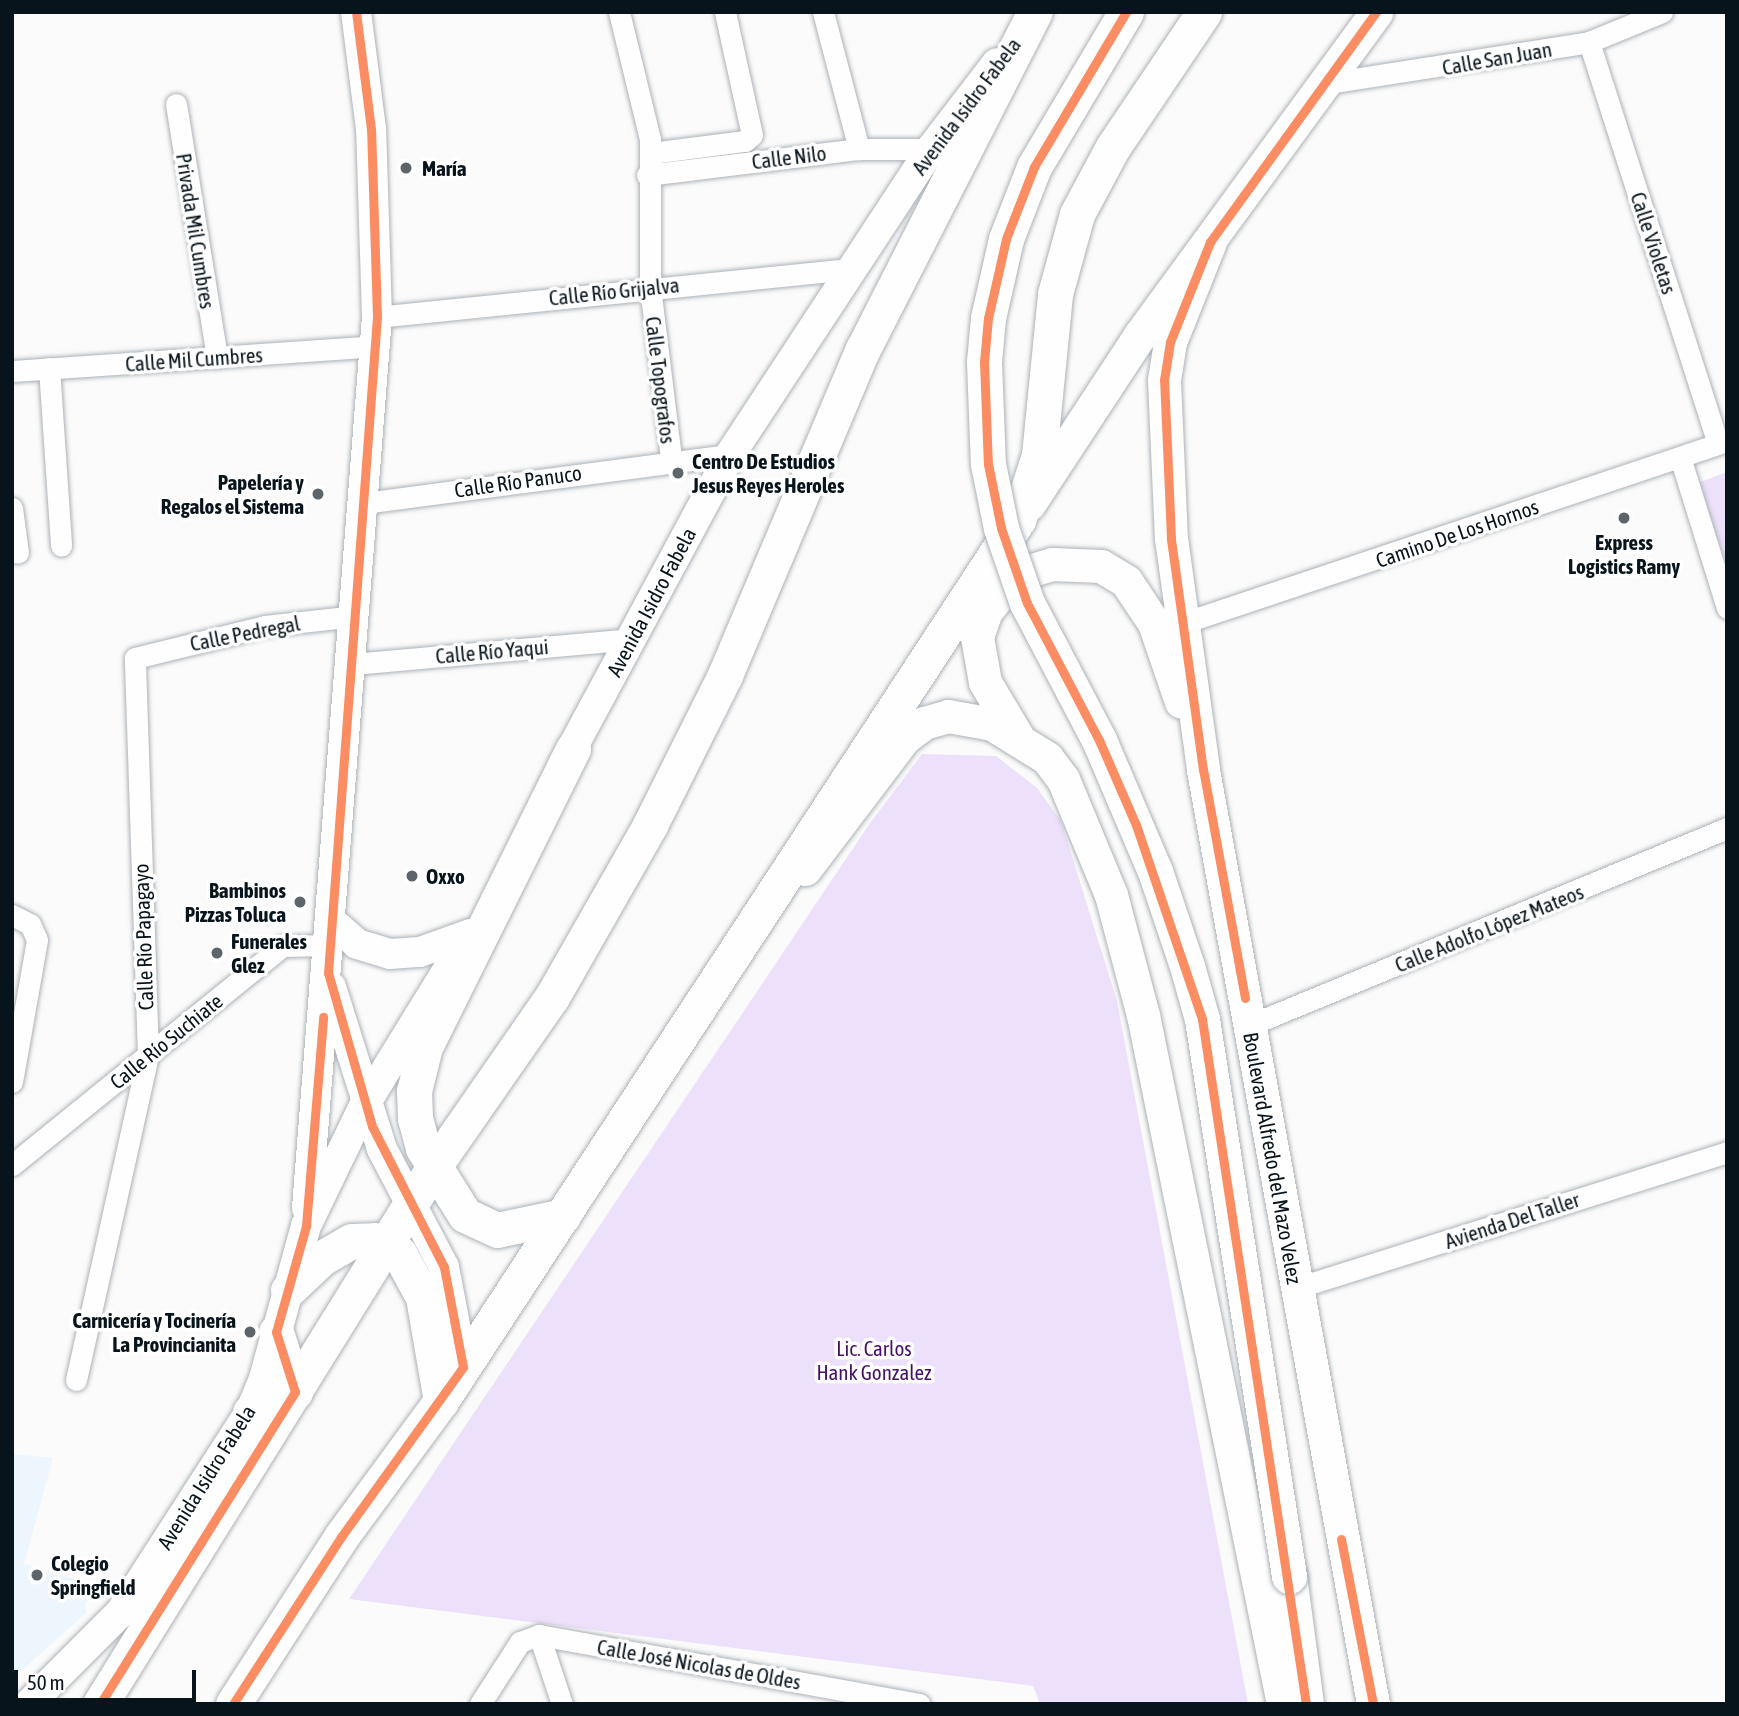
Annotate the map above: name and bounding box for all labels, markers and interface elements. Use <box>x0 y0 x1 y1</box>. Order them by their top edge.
street label: Avenida Isidro Fabela <box>906 33 1026 179</box>
street label: Calle San Juan <box>1440 36 1554 80</box>
street label: Calle Nilo <box>750 140 828 174</box>
street label: Privada Mil Cumbres <box>171 151 221 311</box>
place label: María <box>422 155 467 181</box>
marker: María <box>396 158 416 178</box>
street label: Calle Violetas <box>1626 189 1682 297</box>
street label: Calle Río Grijalva <box>548 272 680 310</box>
street label: Calle Topografos <box>641 315 681 445</box>
street label: Calle Mil Cumbres <box>124 342 264 376</box>
place label: Centro De Estudios Jesus Reyes Heroles <box>692 448 844 498</box>
street label: Calle Río Panuco <box>453 460 583 502</box>
marker: Centro De Estudios Jesus Reyes Heroles <box>670 465 686 481</box>
place label: Papelería y Regalos el Sistema <box>161 469 304 519</box>
marker: Papelería y Regalos el Sistema <box>310 486 326 502</box>
street label: Camino De Los Hornos <box>1372 493 1542 573</box>
marker: Express Logistics Ramy <box>1616 510 1632 526</box>
street label: Avenida Isidro Fabela <box>601 523 701 681</box>
place label: Express Logistics Ramy <box>1568 529 1680 579</box>
street label: Calle Pedregal <box>188 610 302 656</box>
street label: Calle Río Yaqui <box>434 634 550 668</box>
street label: Calle Río Papagayo <box>128 863 158 1011</box>
place label: Oxxo <box>426 863 465 889</box>
marker: Oxxo <box>404 868 420 884</box>
place label: Bambinos Pizzas Toluca <box>185 877 286 927</box>
street label: Calle Adolfo López Mateos <box>1391 879 1587 977</box>
marker: Bambinos Pizzas Toluca <box>292 894 308 910</box>
place label: Funerales Glez <box>231 928 307 978</box>
marker: Funerales Glez <box>209 945 225 961</box>
street label: Calle Río Suchiate <box>105 988 227 1094</box>
street label: Boulevard Alfredo del Mazo Velez <box>1238 1030 1308 1286</box>
street label: Avienda Del Taller <box>1442 1186 1582 1254</box>
place label: Carnicería y Tocinería La Provincianita <box>72 1307 236 1357</box>
marker: Carnicería y Tocinería La Provincianita <box>242 1324 258 1340</box>
park label: Lic. Carlos Hank Gonzalez <box>816 1335 932 1385</box>
street label: Avenida Isidro Fabela <box>152 1400 260 1554</box>
place label: Colegio Springfield <box>51 1550 135 1600</box>
marker: Colegio Springfield <box>29 1567 45 1583</box>
street label: Calle José Nicolas de Oldes <box>595 1634 803 1694</box>
scale bar <box>18 1656 200 1700</box>
text: 50 m <box>27 1670 65 1694</box>

